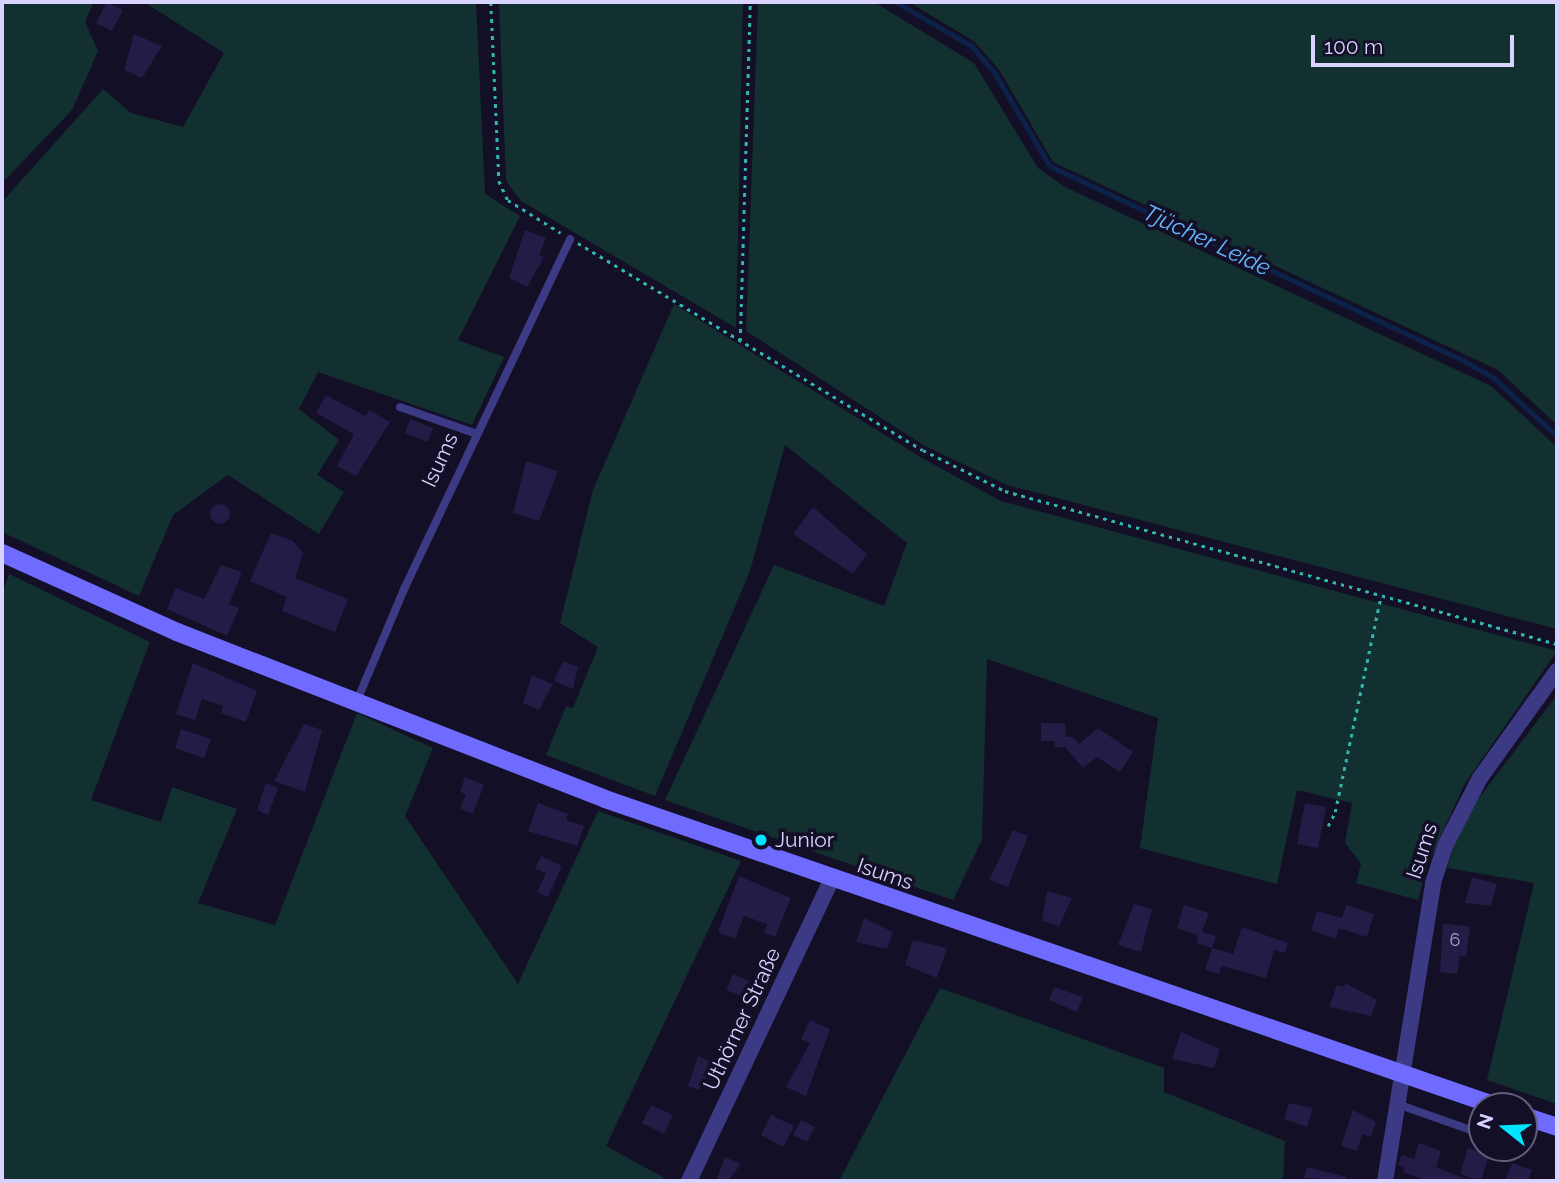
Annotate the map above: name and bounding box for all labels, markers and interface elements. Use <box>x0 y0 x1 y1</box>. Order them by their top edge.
scale bar <box>1314 21 1517 65</box>
text: 100 m <box>1324 34 1383 59</box>
water label: Tjücher Leide <box>1139 198 1275 282</box>
street label: Isums <box>417 429 463 491</box>
street label: Isums <box>1401 820 1443 882</box>
place label: Junior <box>775 827 834 853</box>
marker: Junior <box>753 832 769 848</box>
street label: Isums <box>854 853 916 895</box>
house number: 6 <box>1450 929 1460 951</box>
street label: Uthörner Straße <box>698 944 786 1094</box>
north arrow <box>1468 1092 1538 1162</box>
text: N <box>1472 1111 1498 1131</box>

